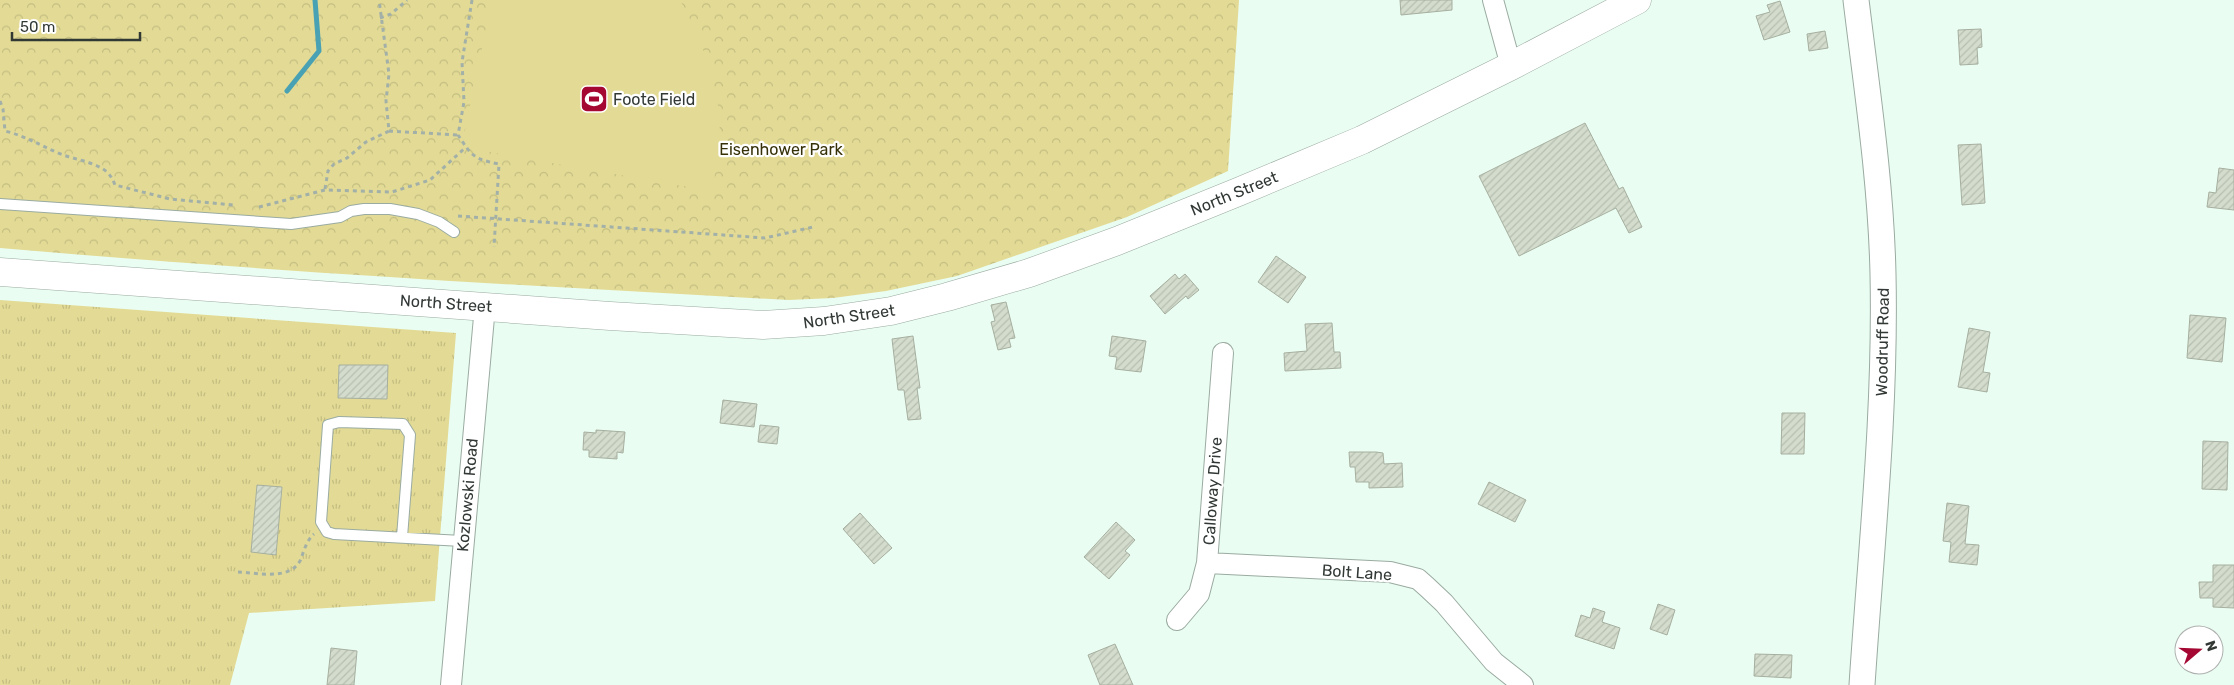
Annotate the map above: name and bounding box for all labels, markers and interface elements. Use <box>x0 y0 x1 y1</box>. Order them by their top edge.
scale bar <box>12 10 140 42</box>
text: 50 m <box>20 18 55 36</box>
sports icon: Foote Field <box>579 84 609 114</box>
place label: Foote Field <box>613 90 695 109</box>
park label: Eisenhower Park <box>719 140 844 159</box>
street label: North Street <box>1188 167 1281 220</box>
street label: Woodruff Road <box>1872 288 1893 396</box>
street label: North Street <box>399 291 493 316</box>
street label: North Street <box>802 301 896 332</box>
street label: Calloway Drive <box>1199 436 1226 546</box>
street label: Kozlowski Road <box>453 437 482 553</box>
street label: Bolt Lane <box>1321 561 1393 584</box>
north arrow <box>2174 625 2224 675</box>
text: N <box>2201 638 2220 653</box>

